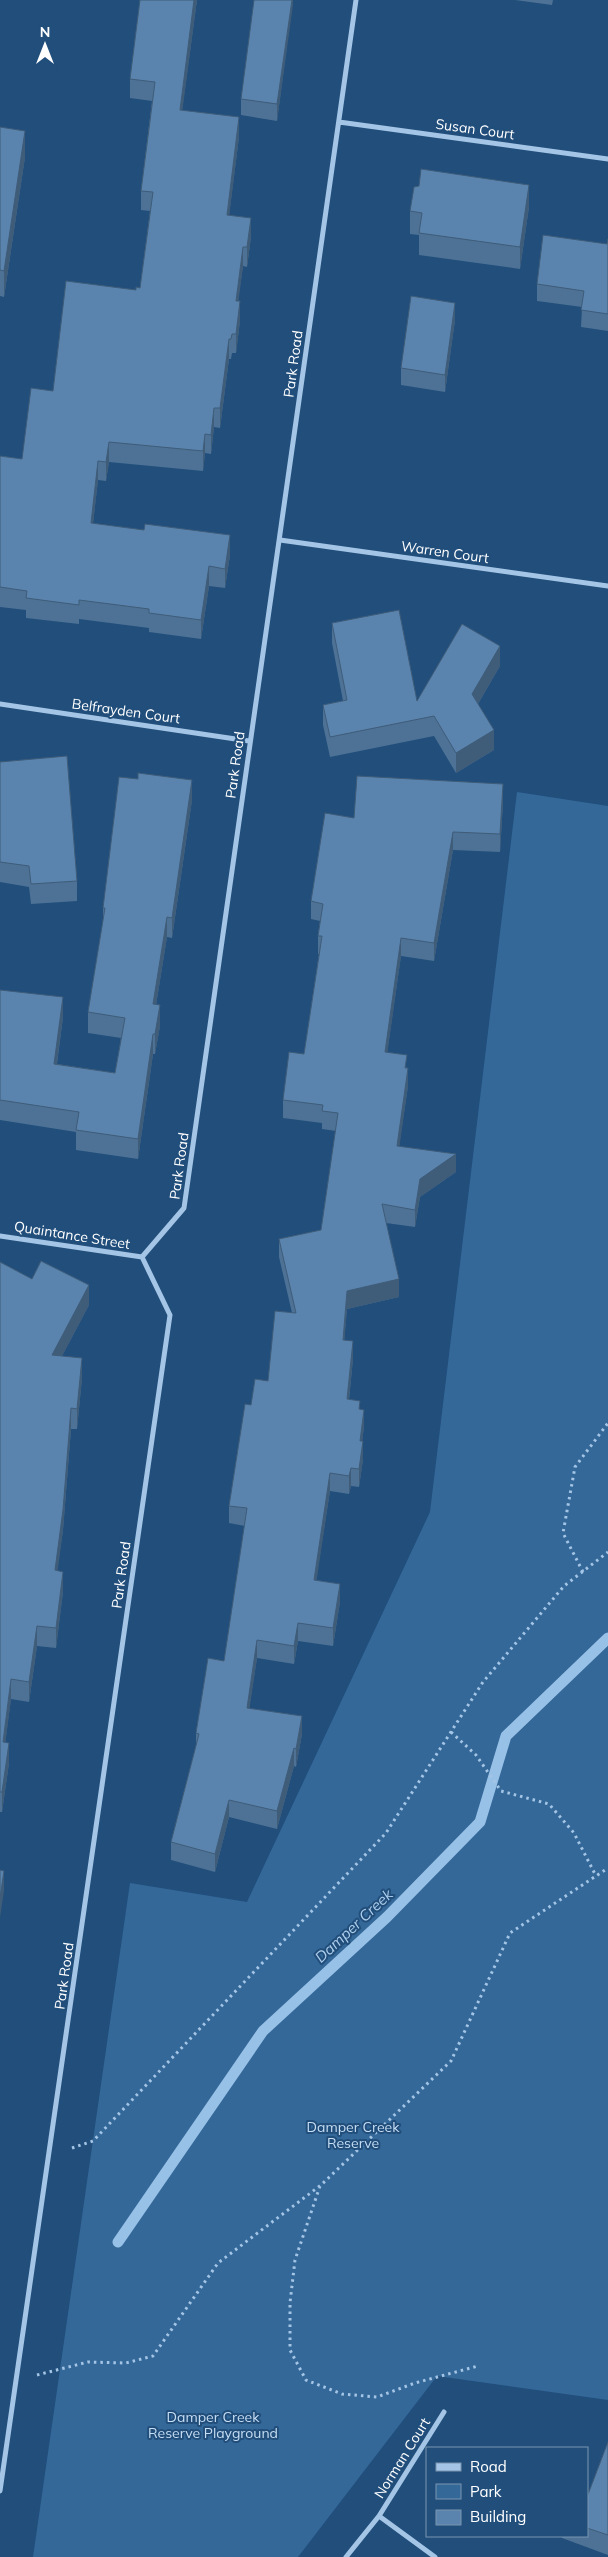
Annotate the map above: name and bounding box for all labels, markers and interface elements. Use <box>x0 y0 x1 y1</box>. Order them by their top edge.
north arrow <box>20 20 70 70</box>
text: N <box>40 23 50 41</box>
street label: Susan Court <box>434 115 516 143</box>
street label: Park Road <box>279 329 307 399</box>
street label: Warren Court <box>400 537 490 567</box>
street label: Belfrayden Court <box>71 694 181 728</box>
street label: Park Road <box>221 730 249 800</box>
street label: Park Road <box>165 1131 193 1201</box>
street label: Quaintance Street <box>13 1217 131 1253</box>
street label: Park Road <box>107 1540 135 1610</box>
water label: Damper Creek <box>311 1884 397 1967</box>
street label: Park Road <box>50 1941 78 2011</box>
park label: Damper Creek Reserve <box>307 2118 400 2152</box>
park label: Damper Creek Reserve Playground <box>148 2408 278 2442</box>
street label: Norman Court <box>370 2414 434 2502</box>
legend <box>426 2447 588 2537</box>
text: Road <box>470 2457 507 2476</box>
text: Park <box>470 2482 502 2501</box>
text: Building <box>470 2507 526 2526</box>

